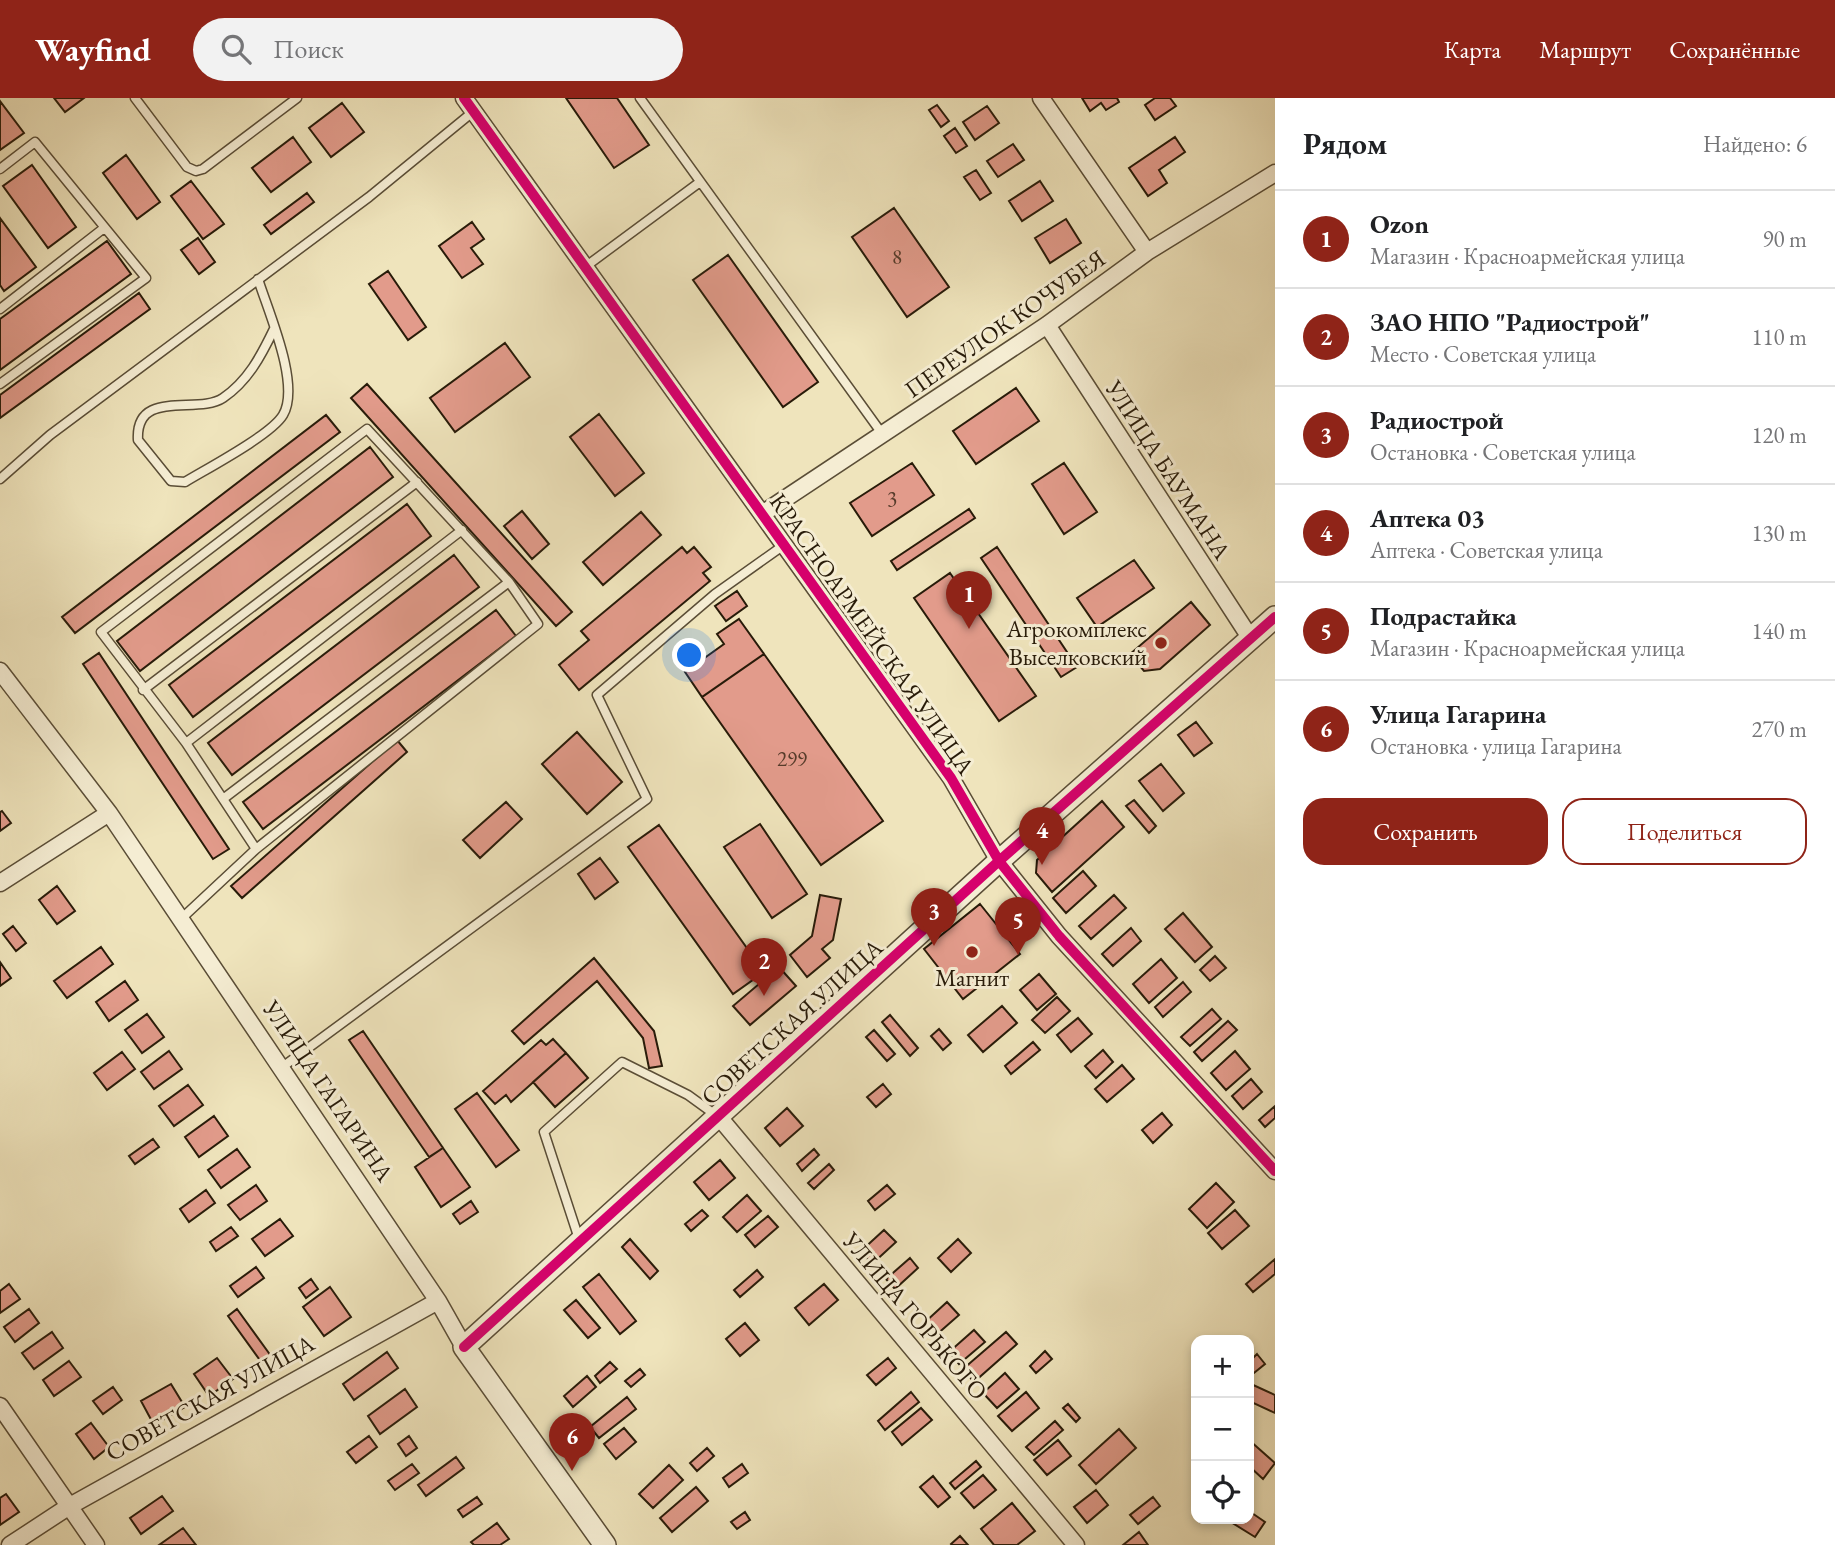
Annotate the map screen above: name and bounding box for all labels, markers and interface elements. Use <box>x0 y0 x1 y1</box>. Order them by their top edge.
search box <box>193 18 683 81</box>
text: Wayfind <box>35 28 151 71</box>
icon: search <box>217 30 255 68</box>
text: Поиск <box>273 32 344 66</box>
text: Карта <box>1444 34 1501 65</box>
text: Маршрут <box>1539 34 1631 65</box>
text: Сохранённые <box>1669 34 1800 65</box>
text: Рядом <box>1303 124 1387 163</box>
text: Найдено: 6 <box>1703 129 1807 159</box>
text: Ozon <box>1370 207 1429 241</box>
text: 1 <box>1320 224 1332 254</box>
text: 90 m <box>1762 224 1807 254</box>
text: Магазин · Красноармейская улица <box>1370 241 1685 271</box>
house number: 8 <box>892 243 902 270</box>
street label: ПЕРЕУЛОК КОЧУБЕЯ <box>898 243 1111 405</box>
text: ЗАО НПО "Радиострой" <box>1370 305 1650 339</box>
text: 2 <box>1320 322 1332 352</box>
text: 110 m <box>1751 322 1807 352</box>
text: Место · Советская улица <box>1370 339 1596 369</box>
street label: УЛИЦА БАУМАНА <box>1098 373 1238 566</box>
text: Радиострой <box>1370 403 1504 437</box>
text: 3 <box>1320 420 1332 450</box>
text: 120 m <box>1751 420 1807 450</box>
text: Остановка · Советская улица <box>1370 437 1636 467</box>
house number: 3 <box>887 485 897 512</box>
street label: КРАСНОАРМЕЙСКАЯ УЛИЦА <box>763 487 982 781</box>
text: Аптека 03 <box>1370 501 1485 535</box>
text: 4 <box>1320 518 1332 548</box>
text: 130 m <box>1751 518 1807 548</box>
text: Аптека · Советская улица <box>1370 535 1603 565</box>
pin: 1 <box>946 571 992 629</box>
text: Подрастайка <box>1370 599 1517 633</box>
place label: Агрокомплекс Выселковский <box>1005 613 1147 672</box>
text: 5 <box>1320 616 1332 646</box>
text: 140 m <box>1751 616 1807 646</box>
text: Магазин · Красноармейская улица <box>1370 633 1685 663</box>
marker: Агрокомплекс Выселковский <box>1153 635 1169 651</box>
your location <box>672 638 706 672</box>
text: Улица Гагарина <box>1370 697 1546 731</box>
text: 6 <box>1320 714 1332 744</box>
text: 270 m <box>1751 714 1807 744</box>
text: Остановка · улица Гагарина <box>1370 731 1622 761</box>
house number: 299 <box>777 745 807 772</box>
button: Сохранить <box>1303 798 1548 865</box>
button: Поделиться <box>1562 798 1807 865</box>
pin: 4 <box>1019 807 1065 865</box>
pin: 3 <box>911 888 957 946</box>
pin: 5 <box>995 897 1041 955</box>
street label: СОВЕТСКАЯ УЛИЦА <box>694 931 889 1112</box>
pin: 2 <box>741 938 787 996</box>
marker: Магнит <box>964 944 980 960</box>
place label: Магнит <box>935 962 1009 993</box>
street label: УЛИЦА ГАГАРИНА <box>256 993 401 1188</box>
street label: УЛИЦА ГОРЬКОГО <box>835 1225 995 1406</box>
street label: СОВЕТСКАЯ УЛИЦА <box>100 1327 320 1468</box>
map controls <box>1191 1335 1254 1524</box>
button: + <box>1191 1335 1254 1398</box>
button: − <box>1191 1398 1254 1461</box>
pin: 6 <box>549 1413 595 1471</box>
button: locate <box>1191 1461 1254 1524</box>

